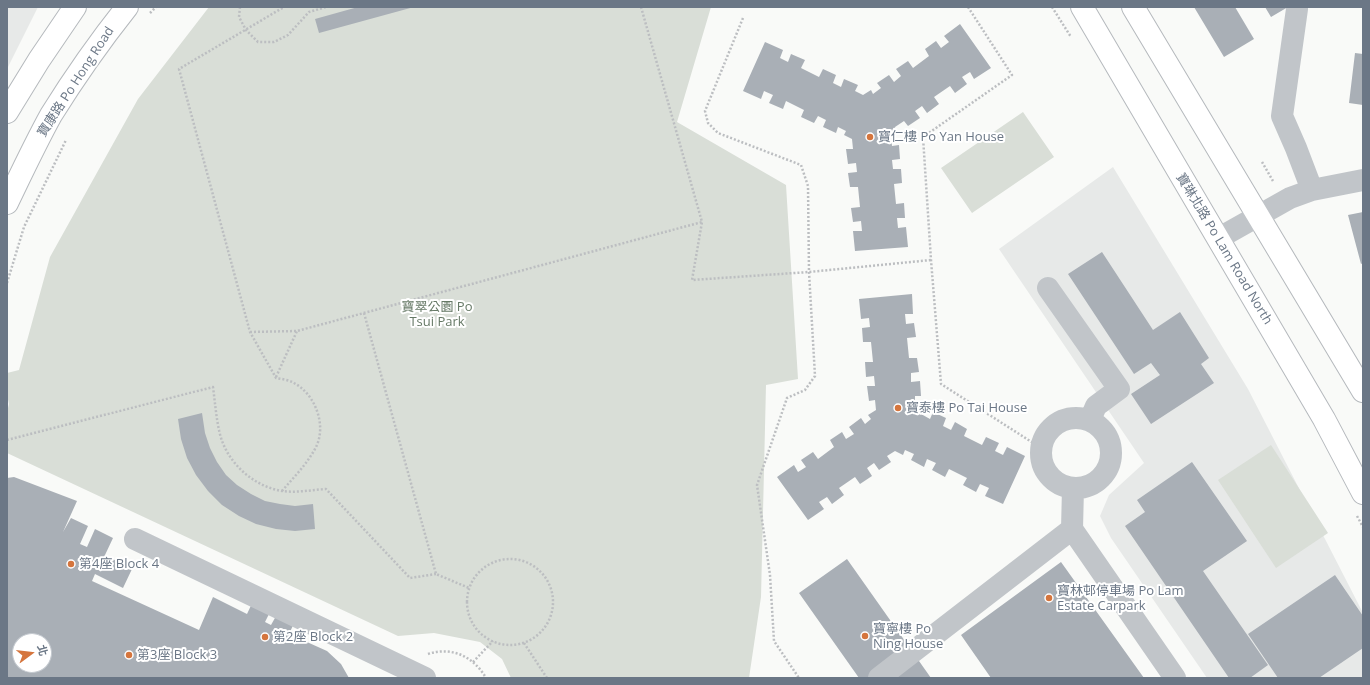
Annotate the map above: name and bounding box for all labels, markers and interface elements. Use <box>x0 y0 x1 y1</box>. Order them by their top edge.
street label: 寶康路 Po Hong Road <box>35 24 117 140</box>
place label: 寶仁樓 Po Yan House <box>878 129 1004 145</box>
marker: 寶仁樓 Po Yan House <box>865 132 875 142</box>
street label: 寶琳北路 Po Lam Road North <box>1173 171 1275 327</box>
park label: 寶翠公園 Po Tsui Park <box>401 299 473 330</box>
place label: 寶泰樓 Po Tai House <box>906 400 1027 416</box>
marker: 寶泰樓 Po Tai House <box>893 403 903 413</box>
place label: 第4座 Block 4 <box>79 556 159 572</box>
marker: 第4座 Block 4 <box>66 559 76 569</box>
place label: 寶林邨停車場 Po Lam Estate Carpark <box>1057 583 1183 614</box>
marker: 寶林邨停車場 Po Lam Estate Carpark <box>1044 593 1054 603</box>
place label: 寶寧樓 Po Ning House <box>873 621 943 652</box>
place label: 第2座 Block 2 <box>273 629 353 645</box>
marker: 寶寧樓 Po Ning House <box>860 631 870 641</box>
marker: 第2座 Block 2 <box>260 632 270 642</box>
north arrow <box>12 633 52 673</box>
text: 北 <box>34 643 52 657</box>
place label: 第3座 Block 3 <box>137 647 217 663</box>
marker: 第3座 Block 3 <box>124 650 134 660</box>

